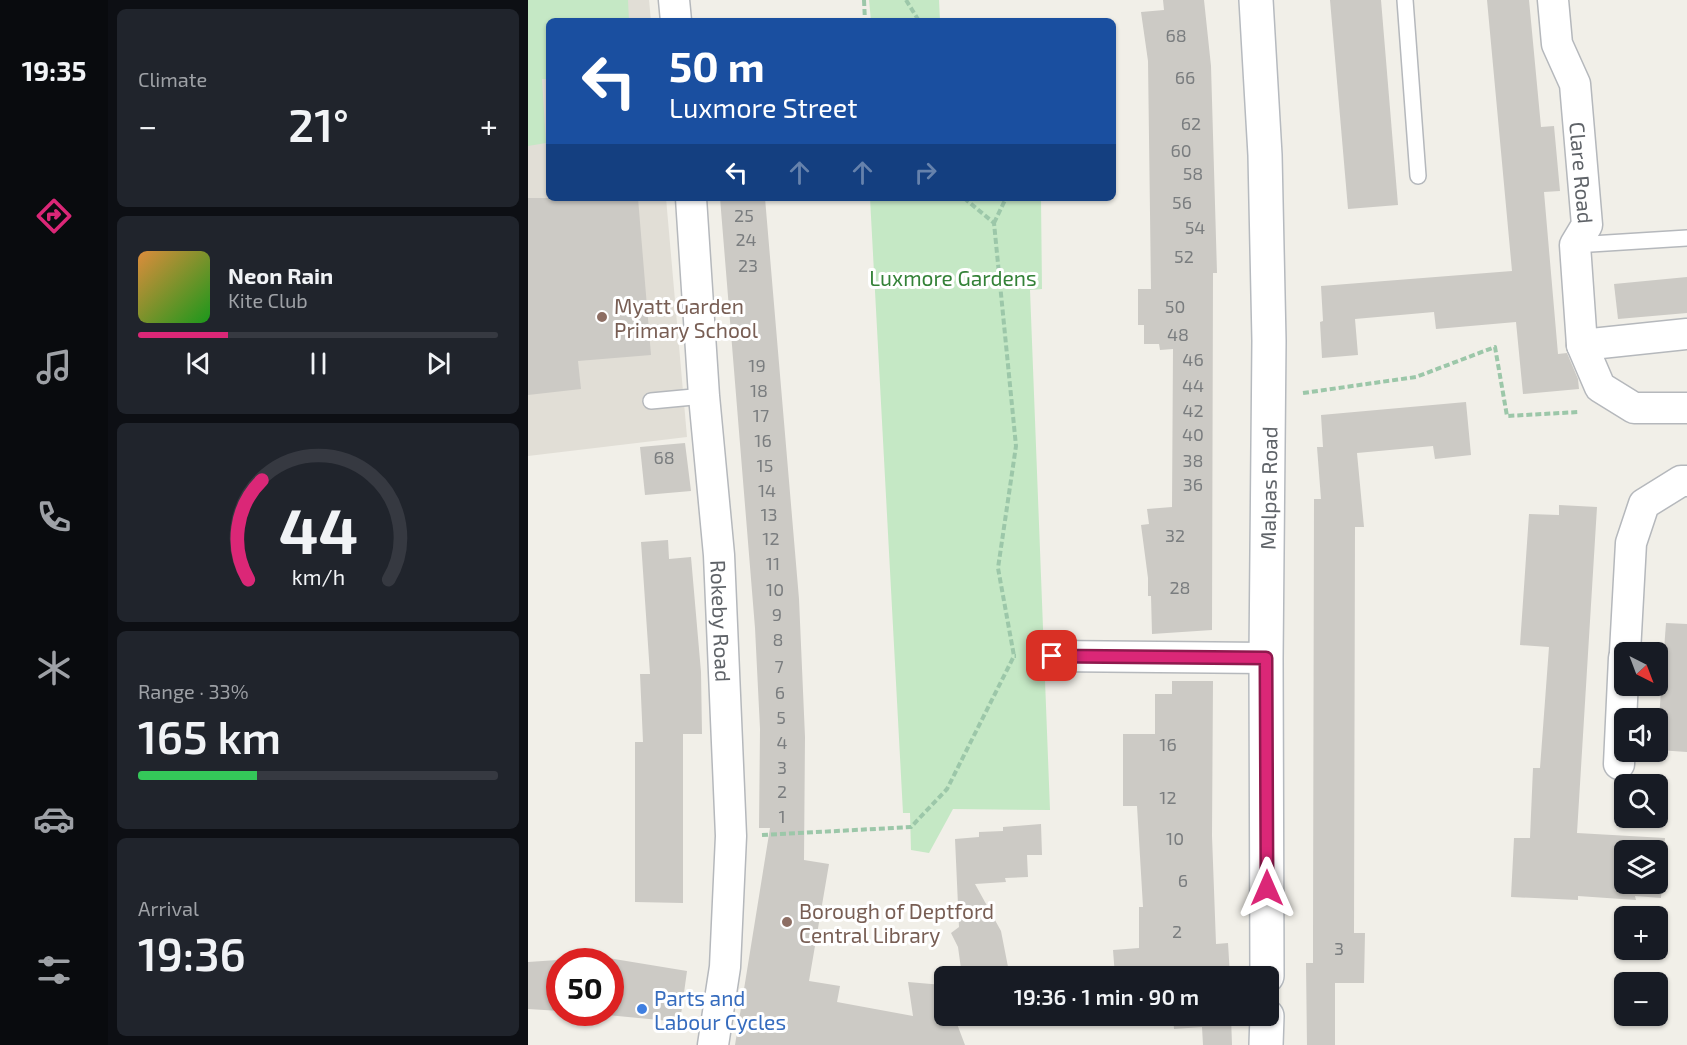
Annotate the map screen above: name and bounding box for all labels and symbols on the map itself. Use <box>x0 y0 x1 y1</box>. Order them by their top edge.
house number: 68 <box>1165 24 1187 46</box>
house number: 66 <box>1175 66 1195 88</box>
house number: 62 <box>1181 112 1201 134</box>
street label: Clare Road <box>1566 121 1599 225</box>
house number: 60 <box>1170 139 1192 161</box>
house number: 58 <box>1183 162 1203 184</box>
house number: 56 <box>1172 191 1192 213</box>
house number: 25 <box>734 204 754 226</box>
house number: 54 <box>1185 216 1205 238</box>
house number: 24 <box>735 228 757 250</box>
house number: 52 <box>1174 245 1194 267</box>
house number: 23 <box>738 254 758 276</box>
park label: Luxmore Gardens <box>869 265 1037 290</box>
place label: Myatt Garden Primary School <box>614 293 759 342</box>
house number: 50 <box>1165 295 1185 317</box>
marker: Myatt Garden Primary School <box>595 310 609 324</box>
house number: 48 <box>1167 323 1189 345</box>
house number: 46 <box>1182 348 1204 370</box>
house number: 19 <box>748 354 766 376</box>
house number: 44 <box>1182 374 1204 396</box>
house number: 18 <box>750 379 768 401</box>
house number: 42 <box>1182 399 1204 421</box>
house number: 17 <box>753 404 769 426</box>
house number: 40 <box>1182 423 1204 445</box>
street label: Malpas Road <box>1254 426 1282 550</box>
house number: 16 <box>754 429 772 451</box>
house number: 68 <box>653 446 675 468</box>
house number: 38 <box>1183 449 1203 471</box>
house number: 15 <box>757 454 773 476</box>
house number: 36 <box>1183 473 1203 495</box>
house number: 14 <box>758 479 776 501</box>
house number: 13 <box>760 503 778 525</box>
house number: 32 <box>1165 524 1185 546</box>
house number: 12 <box>762 527 780 549</box>
house number: 11 <box>766 552 780 574</box>
street label: Rokeby Road <box>707 559 737 682</box>
house number: 28 <box>1169 576 1191 598</box>
house number: 10 <box>766 578 784 600</box>
house number: 9 <box>772 603 782 625</box>
house number: 8 <box>773 628 783 650</box>
pin <box>1026 630 1077 681</box>
north arrow <box>1614 642 1668 696</box>
house number: 7 <box>774 655 784 677</box>
house number: 6 <box>775 681 785 703</box>
house number: 5 <box>776 706 786 728</box>
house number: 4 <box>776 731 788 753</box>
house number: 16 <box>1159 733 1177 755</box>
house number: 3 <box>777 756 787 778</box>
house number: 2 <box>777 780 787 802</box>
house number: 12 <box>1159 786 1177 808</box>
house number: 1 <box>778 805 786 827</box>
house number: 10 <box>1166 827 1184 849</box>
position arrow <box>1235 856 1299 920</box>
house number: 6 <box>1178 869 1188 891</box>
place label: Borough of Deptford Central Library <box>799 898 994 947</box>
marker: Borough of Deptford Central Library <box>780 915 794 929</box>
house number: 2 <box>1172 920 1182 942</box>
house number: 3 <box>1334 937 1344 959</box>
speed limit sign: 50 <box>546 948 624 1026</box>
place label: Parts and Labour Cycles <box>654 985 786 1034</box>
marker: Parts and Labour Cycles <box>635 1002 649 1016</box>

